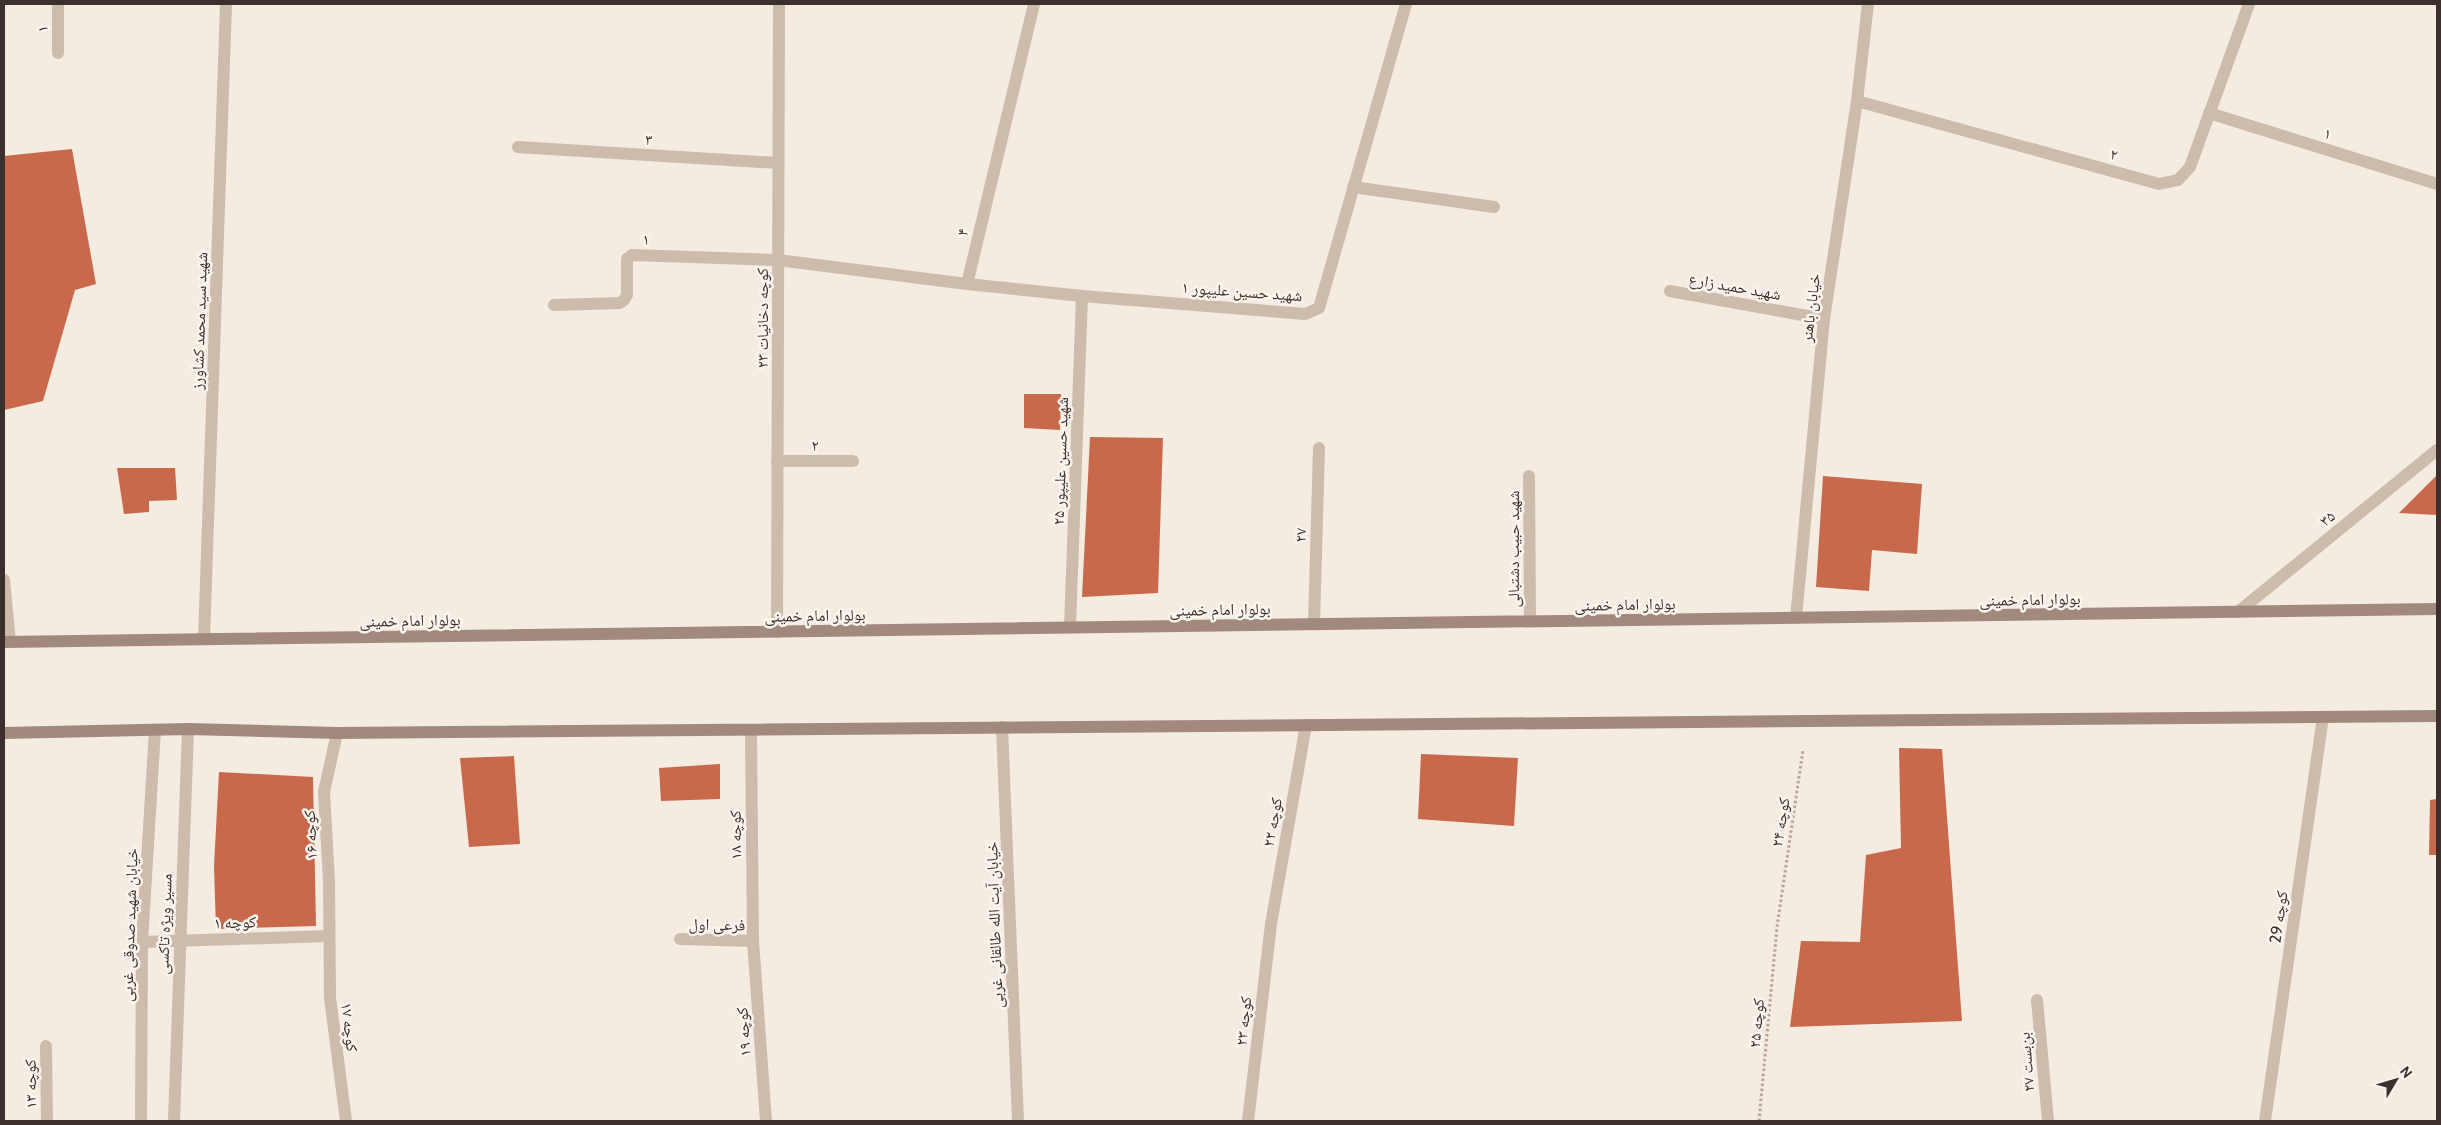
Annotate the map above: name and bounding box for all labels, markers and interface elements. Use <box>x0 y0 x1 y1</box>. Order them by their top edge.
street label: ۱ <box>33 25 52 33</box>
street label: ۱ <box>2322 123 2334 144</box>
street label: ۳ <box>645 130 653 149</box>
street label: ۲ <box>2108 144 2120 165</box>
street label: ۴ <box>952 226 973 238</box>
street label: ۱ <box>642 230 650 249</box>
street label: شهید سید محمد کشاورز <box>188 252 211 391</box>
street label: کوچه دخانیات ۲۳ <box>753 267 772 368</box>
street label: شهید حمید زارع <box>1687 269 1782 305</box>
street label: خیابان باهنر <box>1797 273 1825 345</box>
street label: شهید حسین علیپور ۱ <box>1181 278 1303 306</box>
street label: شهید حسین علیپور ۲۵ <box>1049 397 1073 525</box>
street label: ۲ <box>811 436 819 455</box>
street label: شهید حبیب دشتبالی <box>1504 491 1524 607</box>
street label: ۳۵ <box>2316 506 2339 530</box>
street label: ۲۷ <box>1291 528 1310 543</box>
street label: بولوار امام خمینی <box>1979 589 2081 611</box>
street label: بولوار امام خمینی <box>1574 594 1676 616</box>
street label: بولوار امام خمینی <box>1169 599 1271 621</box>
street label: بولوار امام خمینی <box>764 605 866 627</box>
street label: بولوار امام خمینی <box>359 610 461 632</box>
street label: کوچه ۲۲ <box>1259 796 1286 848</box>
street label: کوچه ۲۴ <box>1767 796 1794 848</box>
street label: کوچه ۱۶ <box>300 809 321 860</box>
street label: کوچه ۱۸ <box>726 810 745 860</box>
street label: خیابان آیت الله طالقانی غربی <box>982 841 1008 1009</box>
street label: خیابان شهید صدوقی غربی <box>117 848 143 1002</box>
street label: مسیر ویژه تاکسی <box>153 873 177 975</box>
street label: کوچه 29 <box>2265 889 2292 944</box>
street label: کوچه ۱ <box>214 912 257 933</box>
street label: فرعی اول <box>688 915 745 935</box>
street label: کوچه ۲۳ <box>1231 995 1256 1047</box>
street label: کوچه ۲۵ <box>1745 997 1768 1049</box>
street label: کوچه ۱۷ <box>337 1001 362 1053</box>
street label: کوچه ۱۹ <box>732 1006 755 1057</box>
street label: بن‌بست ۲۷ <box>2014 1031 2040 1093</box>
north arrow <box>2371 1055 2421 1105</box>
street label: کوچه ۱۳ <box>21 1059 40 1109</box>
text: N <box>2396 1063 2416 1081</box>

